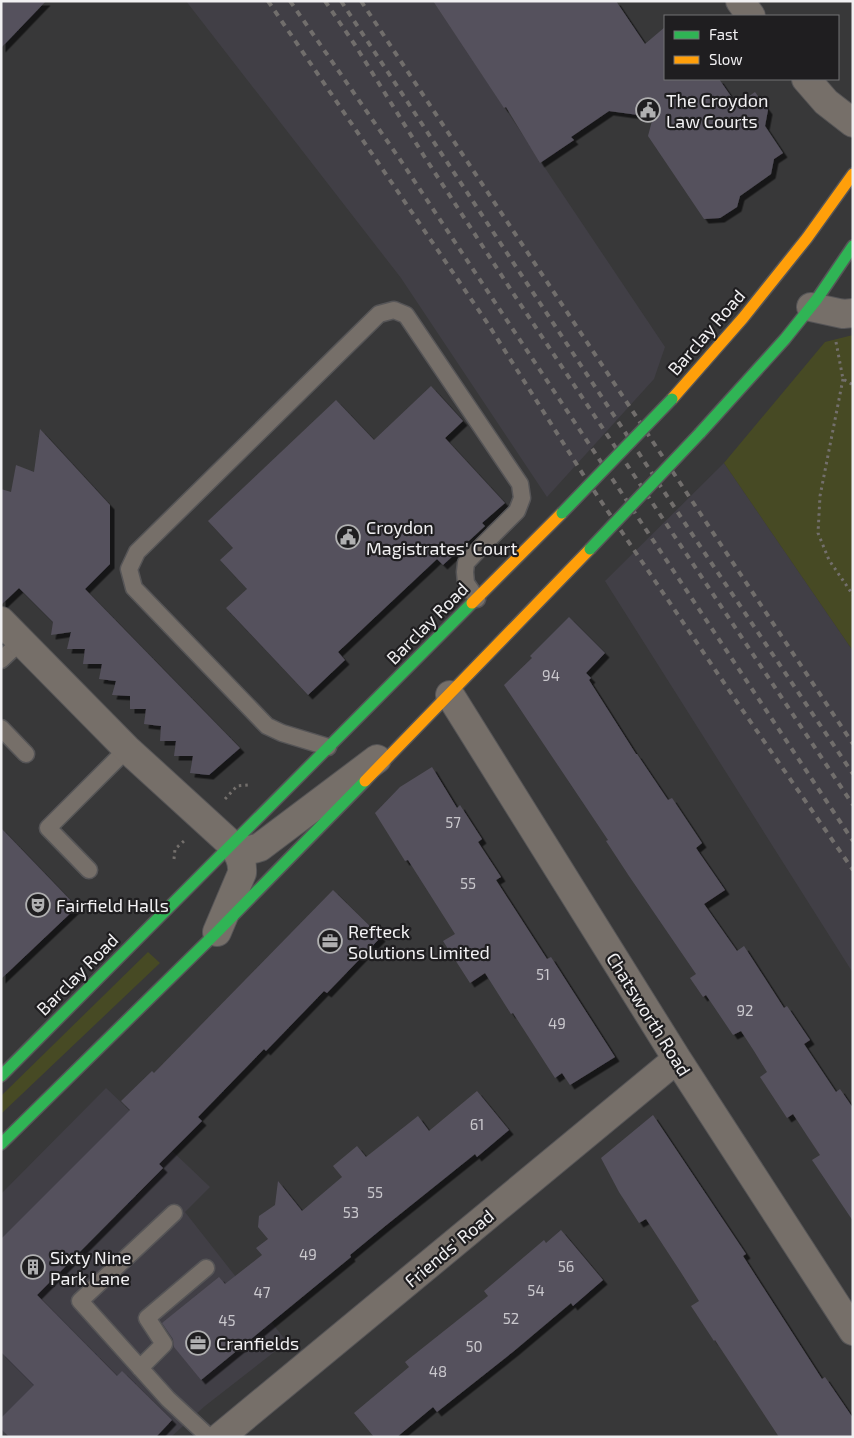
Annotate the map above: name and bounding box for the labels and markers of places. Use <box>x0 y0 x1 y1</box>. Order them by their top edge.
place label: The Croydon Law Courts <box>666 89 768 132</box>
public building icon: The Croydon Law Courts <box>635 97 661 123</box>
place label: Croydon Magistrates' Court <box>366 516 517 559</box>
public building icon: Croydon Magistrates' Court <box>335 524 361 550</box>
theatre icon: Fairfield Halls <box>25 892 51 918</box>
place label: Fairfield Halls <box>56 894 169 916</box>
place label: Refteck Solutions Limited <box>348 920 490 963</box>
office icon: Refteck Solutions Limited <box>317 928 343 954</box>
place label: Sixty Nine Park Lane <box>50 1246 131 1289</box>
building icon: Sixty Nine Park Lane <box>20 1254 46 1280</box>
office icon: Cranfields <box>185 1330 211 1356</box>
place label: Cranfields <box>216 1332 299 1354</box>

